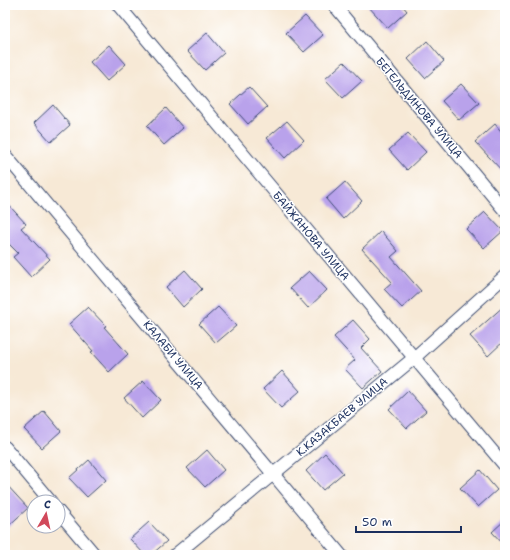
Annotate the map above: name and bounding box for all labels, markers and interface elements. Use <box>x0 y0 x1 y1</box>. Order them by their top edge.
street label: БЕГЕЛЬДИНОВА УЛИЦА <box>372 54 466 162</box>
street label: БАЙЖАНОВА УЛИЦА <box>269 188 354 284</box>
street label: КАЛАБИ УЛИЦА <box>140 317 206 393</box>
street label: К.КАЗАКБАЕВ УЛИЦА <box>293 374 391 460</box>
north arrow <box>26 494 66 534</box>
text: С <box>43 497 52 513</box>
scale bar <box>356 508 461 534</box>
text: 50 m <box>362 514 392 530</box>

